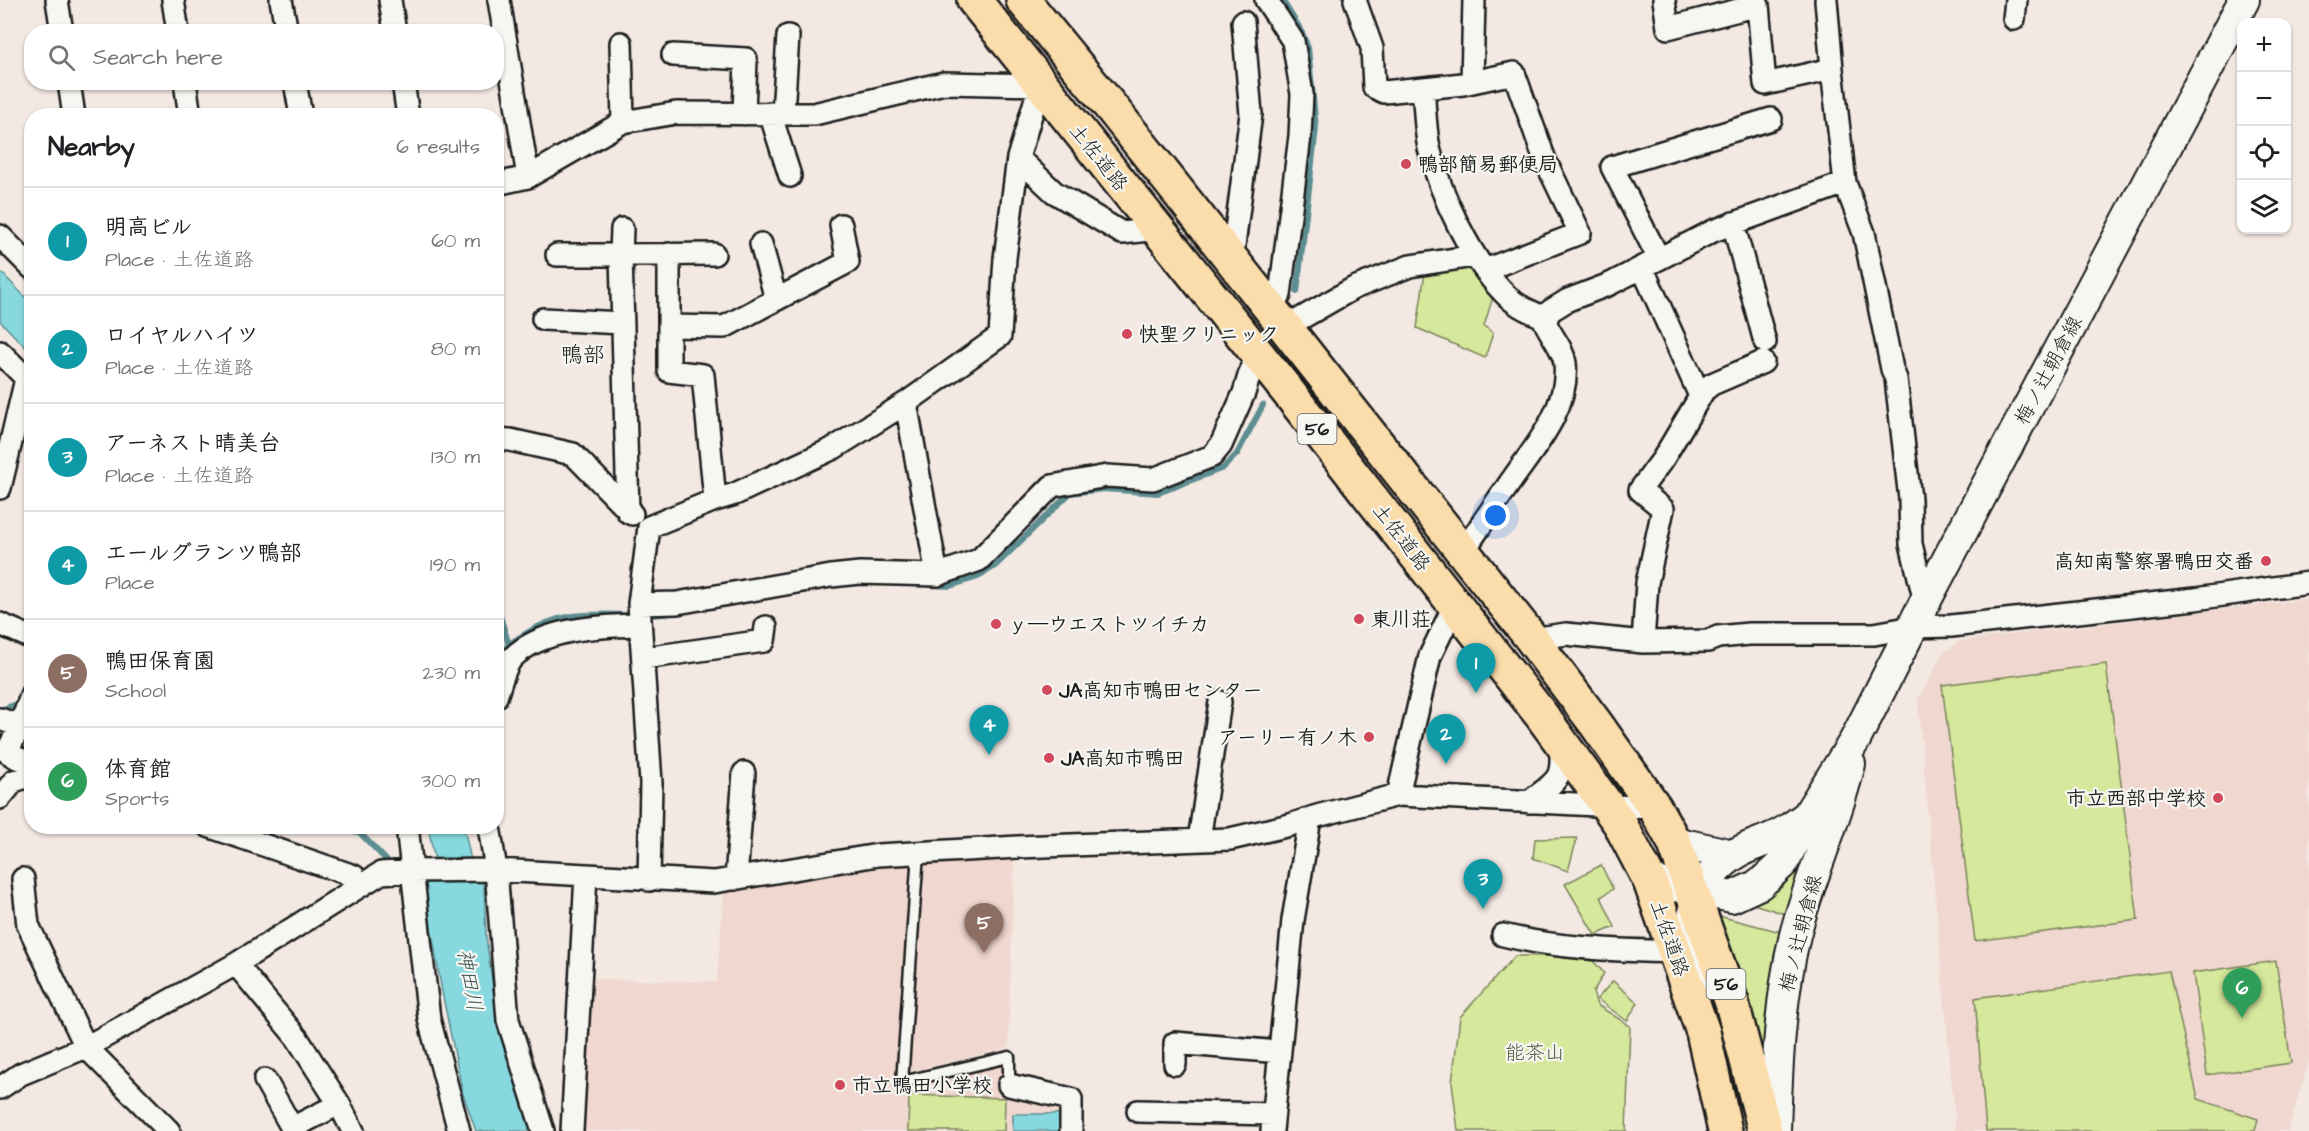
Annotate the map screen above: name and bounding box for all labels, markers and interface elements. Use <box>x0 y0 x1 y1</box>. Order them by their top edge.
map controls <box>2237 18 2291 234</box>
button: + <box>2237 18 2291 72</box>
search box <box>24 24 504 90</box>
icon: search <box>45 41 78 74</box>
text: Search here <box>93 42 223 73</box>
button: − <box>2237 72 2291 126</box>
street label: 土佐道路 <box>1062 118 1134 198</box>
button: locate <box>2237 126 2291 180</box>
text: Nearby <box>48 129 135 165</box>
text: 6 results <box>396 133 480 161</box>
place label: 鴨部簡易郵便局 <box>1418 151 1558 179</box>
marker: 鴨部簡易郵便局 <box>1399 157 1413 171</box>
button: layers <box>2237 180 2291 234</box>
text: 明高ビル <box>105 212 193 243</box>
text: 1 <box>66 227 69 255</box>
text: 60 m <box>431 227 480 255</box>
text: Place · 土佐道路 <box>105 246 253 274</box>
street label: 梅ノ辻朝倉線 <box>2008 311 2089 430</box>
text: ロイヤルハイツ <box>105 320 259 351</box>
place label: 快聖クリニック <box>1139 321 1279 349</box>
marker: 快聖クリニック <box>1120 327 1134 341</box>
text: 2 <box>62 335 73 363</box>
text: 80 m <box>431 335 480 363</box>
district label: 鴨部 <box>561 340 605 371</box>
text: Place · 土佐道路 <box>105 354 253 382</box>
road number: 56 <box>1298 414 1336 444</box>
text: アーネスト晴美台 <box>105 428 281 459</box>
text: 3 <box>62 443 73 471</box>
text: 130 m <box>431 443 480 471</box>
text: Place · 土佐道路 <box>105 462 253 490</box>
street label: 土佐道路 <box>1366 497 1437 578</box>
your location <box>1481 501 1510 530</box>
text: エールグランツ鴨部 <box>105 538 302 569</box>
place label: 高知南警察署鴨田交番 <box>2054 548 2254 576</box>
text: 4 <box>61 551 74 579</box>
text: 190 m <box>430 551 480 579</box>
marker: 高知南警察署鴨田交番 <box>2259 554 2273 568</box>
text: Place <box>105 569 155 597</box>
place label: 東川荘 <box>1371 606 1431 634</box>
place label: ｙ―ウエストツイチカ <box>1008 611 1210 639</box>
marker: 東川荘 <box>1352 612 1366 626</box>
marker: ｙ―ウエストツイチカ <box>989 617 1003 631</box>
pin: 1 <box>1456 644 1496 693</box>
text: 鴨田保育園 <box>105 646 215 677</box>
text: 5 <box>60 659 75 687</box>
text: 230 m <box>422 659 480 687</box>
text: School <box>105 677 166 705</box>
place label: JA高知市鴨田センター <box>1058 677 1262 705</box>
marker: JA高知市鴨田センター <box>1040 683 1054 697</box>
pin: 4 <box>970 706 1008 755</box>
pin: 2 <box>1426 714 1466 764</box>
place label: アーリー有ノ木 <box>1218 724 1357 752</box>
marker: アーリー有ノ木 <box>1362 730 1376 744</box>
place label: JA高知市鴨田 <box>1060 745 1184 773</box>
marker: JA高知市鴨田 <box>1042 751 1056 765</box>
text: 体育館 <box>105 754 171 785</box>
text: 6 <box>61 767 74 795</box>
text: 300 m <box>421 767 480 795</box>
text: Sports <box>105 785 169 813</box>
place label: 市立西部中学校 <box>2066 785 2206 813</box>
marker: 市立西部中学校 <box>2211 791 2225 805</box>
pin: 3 <box>1464 860 1502 909</box>
street label: 梅ノ辻朝倉線 <box>1773 872 1829 995</box>
street label: 土佐道路 <box>1643 896 1695 981</box>
pin: 5 <box>964 904 1004 953</box>
water label: 神田川 <box>450 947 489 1014</box>
pin: 6 <box>2222 968 2262 1018</box>
road number: 56 <box>1706 969 1746 999</box>
park label: 能茶山 <box>1505 1039 1565 1067</box>
place label: 市立鴨田小学校 <box>852 1072 992 1100</box>
marker: 市立鴨田小学校 <box>833 1078 847 1092</box>

